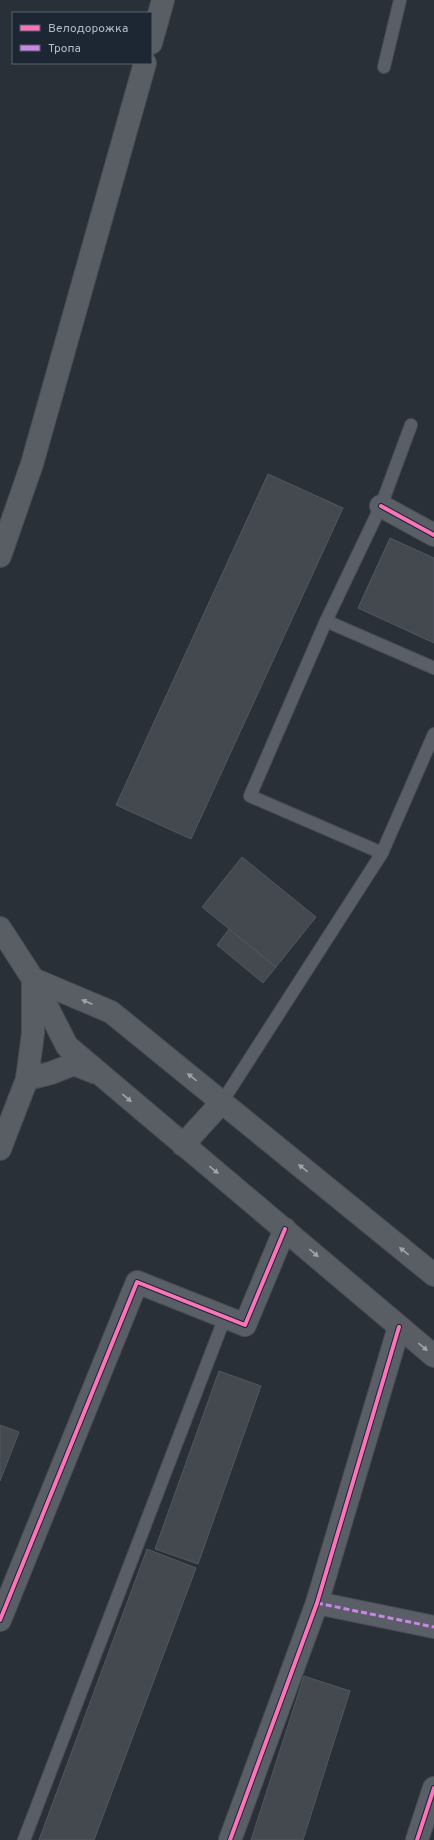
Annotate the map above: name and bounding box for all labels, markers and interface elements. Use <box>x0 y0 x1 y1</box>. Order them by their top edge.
legend <box>12 12 152 64</box>
text: Велодорожка <box>48 21 128 37</box>
text: Тропа <box>48 41 81 57</box>
one-way arrow <box>81 998 93 1004</box>
one-way arrow <box>186 1073 197 1082</box>
one-way arrow <box>122 1094 133 1103</box>
one-way arrow <box>298 1164 309 1173</box>
one-way arrow <box>208 1166 219 1175</box>
one-way arrow <box>398 1246 409 1255</box>
one-way arrow <box>308 1249 319 1258</box>
one-way arrow <box>418 1342 428 1351</box>

